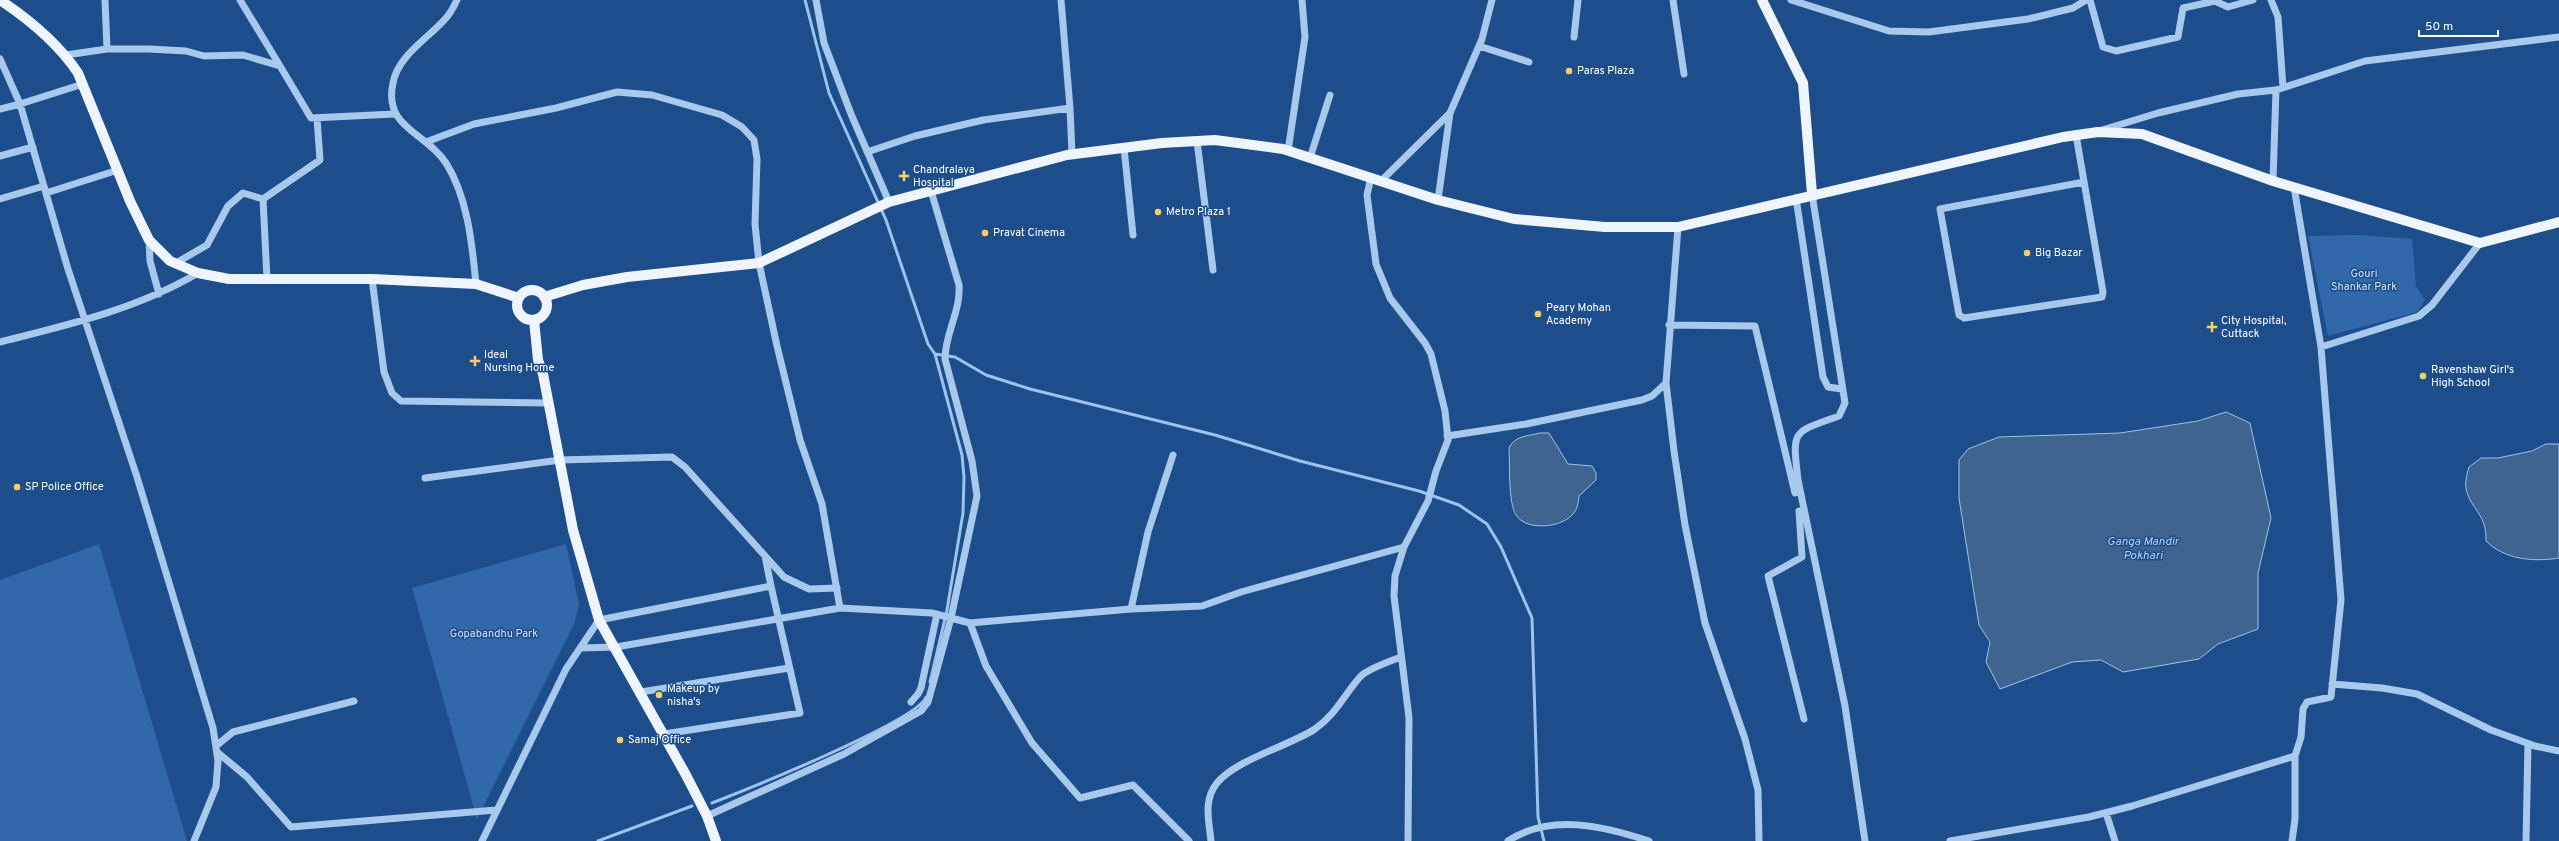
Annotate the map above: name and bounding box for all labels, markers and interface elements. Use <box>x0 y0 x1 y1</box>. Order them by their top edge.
scale bar <box>2419 12 2498 38</box>
text: 50 m <box>2425 19 2453 35</box>
place label: Paras Plaza <box>1577 64 1634 78</box>
marker: Paras Plaza <box>1564 66 1574 76</box>
place label: Chandralaya Hospital <box>913 163 975 190</box>
marker: Chandralaya Hospital <box>898 170 910 182</box>
place label: Metro Plaza 1 <box>1166 205 1231 219</box>
marker: Metro Plaza 1 <box>1153 207 1163 217</box>
place label: Pravat Cinema <box>993 226 1065 240</box>
marker: Pravat Cinema <box>980 228 990 238</box>
place label: Big Bazar <box>2035 246 2083 260</box>
marker: Big Bazar <box>2022 248 2032 258</box>
park label: Gouri Shankar Park <box>2331 267 2397 294</box>
place label: Peary Mohan Academy <box>1546 301 1611 328</box>
marker: Peary Mohan Academy <box>1533 309 1543 319</box>
place label: City Hospital, Cuttack <box>2221 314 2287 341</box>
marker: City Hospital, Cuttack <box>2206 321 2218 333</box>
place label: Ideal Nursing Home <box>484 348 555 375</box>
marker: Ideal Nursing Home <box>469 355 481 367</box>
place label: Ravenshaw Girl's High School <box>2431 363 2514 390</box>
marker: Ravenshaw Girl's High School <box>2418 371 2428 381</box>
place label: SP Police Office <box>25 480 104 494</box>
marker: SP Police Office <box>12 482 22 492</box>
water label: Ganga Mandir Pokhari <box>2107 534 2180 564</box>
park label: Gopabandhu Park <box>450 627 538 641</box>
place label: Makeup by nisha's <box>667 682 720 709</box>
marker: Makeup by nisha's <box>654 690 664 700</box>
place label: Samaj Office <box>628 733 691 747</box>
marker: Samaj Office <box>615 735 625 745</box>

